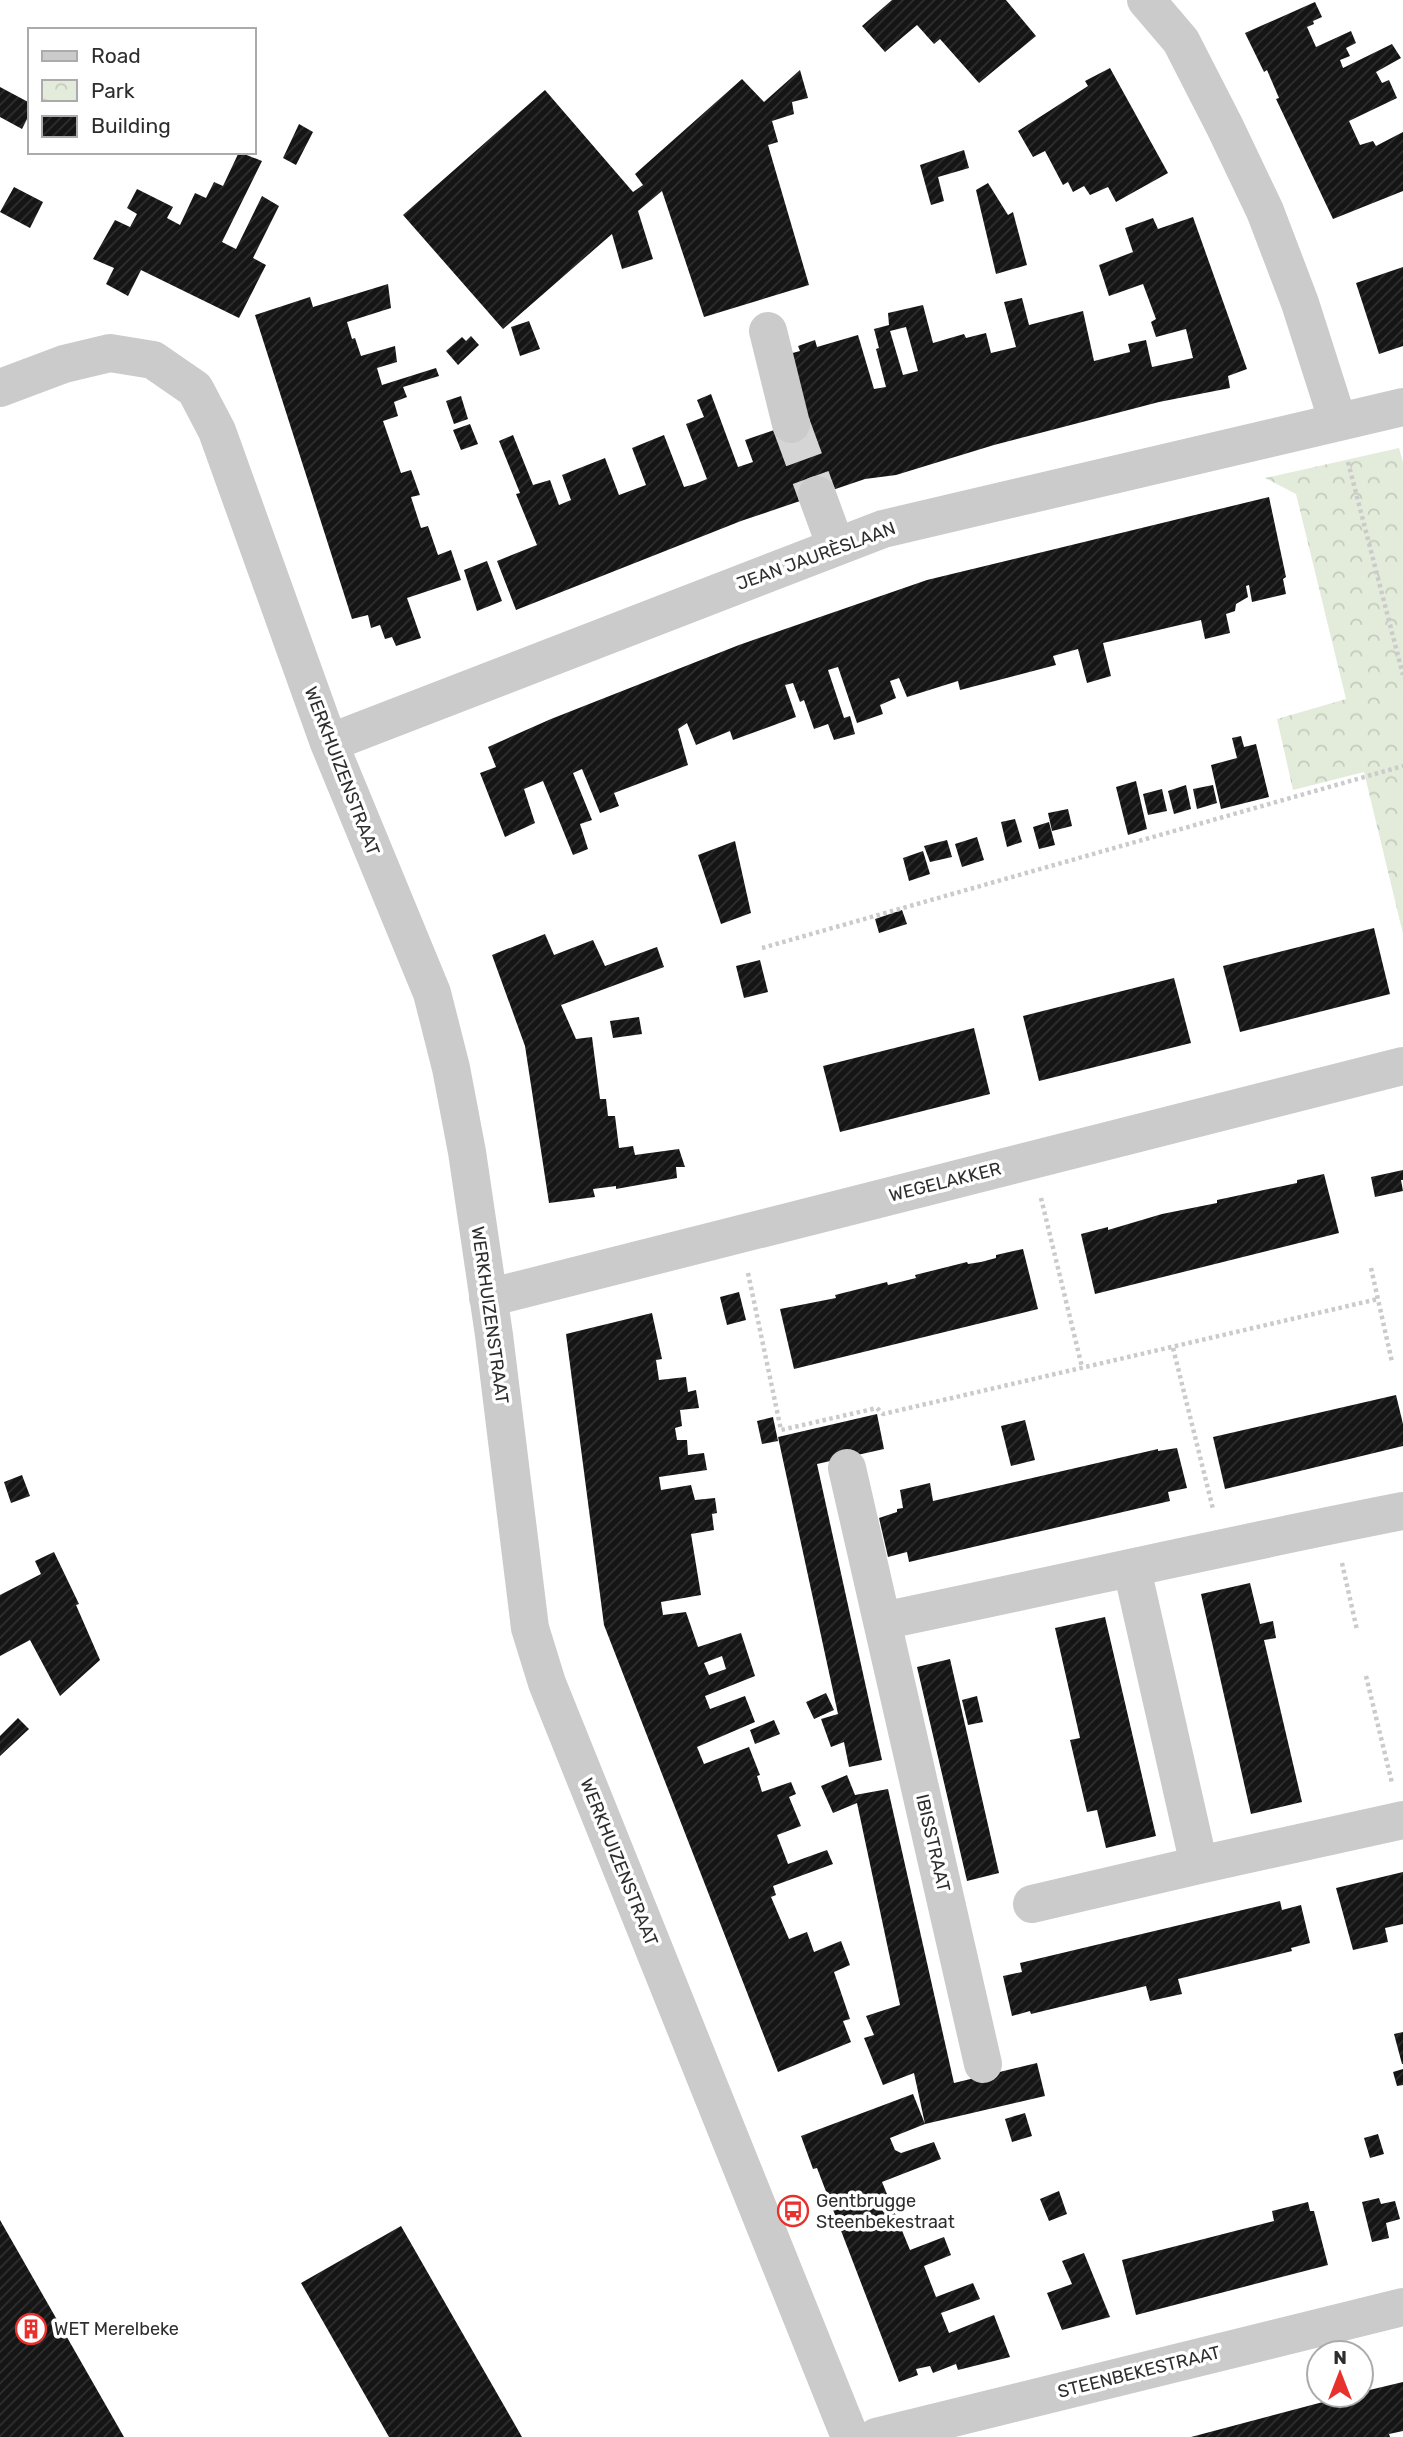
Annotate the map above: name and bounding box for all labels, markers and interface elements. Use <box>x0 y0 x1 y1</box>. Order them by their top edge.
legend <box>28 28 256 154</box>
text: Road <box>91 43 141 68</box>
text: Park <box>91 78 135 103</box>
text: Building <box>91 113 171 138</box>
street label: JEAN JAURÈSLAAN <box>734 517 898 595</box>
street label: WERKHUIZENSTRAAT <box>300 683 384 859</box>
street label: WEGELAKKER <box>887 1157 1004 1207</box>
street label: WERKHUIZENSTRAAT <box>467 1225 513 1405</box>
street label: WERKHUIZENSTRAAT <box>575 1775 663 1949</box>
street label: IBISSTRAAT <box>911 1792 955 1894</box>
place label: Gentbrugge Steenbekestraat <box>816 2190 955 2233</box>
bus stop icon: Gentbrugge Steenbekestraat <box>776 2194 810 2228</box>
building icon: WET Merelbeke <box>14 2312 48 2346</box>
place label: WET Merelbeke <box>54 2318 179 2340</box>
north arrow <box>1305 2339 1375 2409</box>
street label: STEENBEKESTRAAT <box>1055 2341 1223 2403</box>
text: N <box>1333 2346 1347 2369</box>

